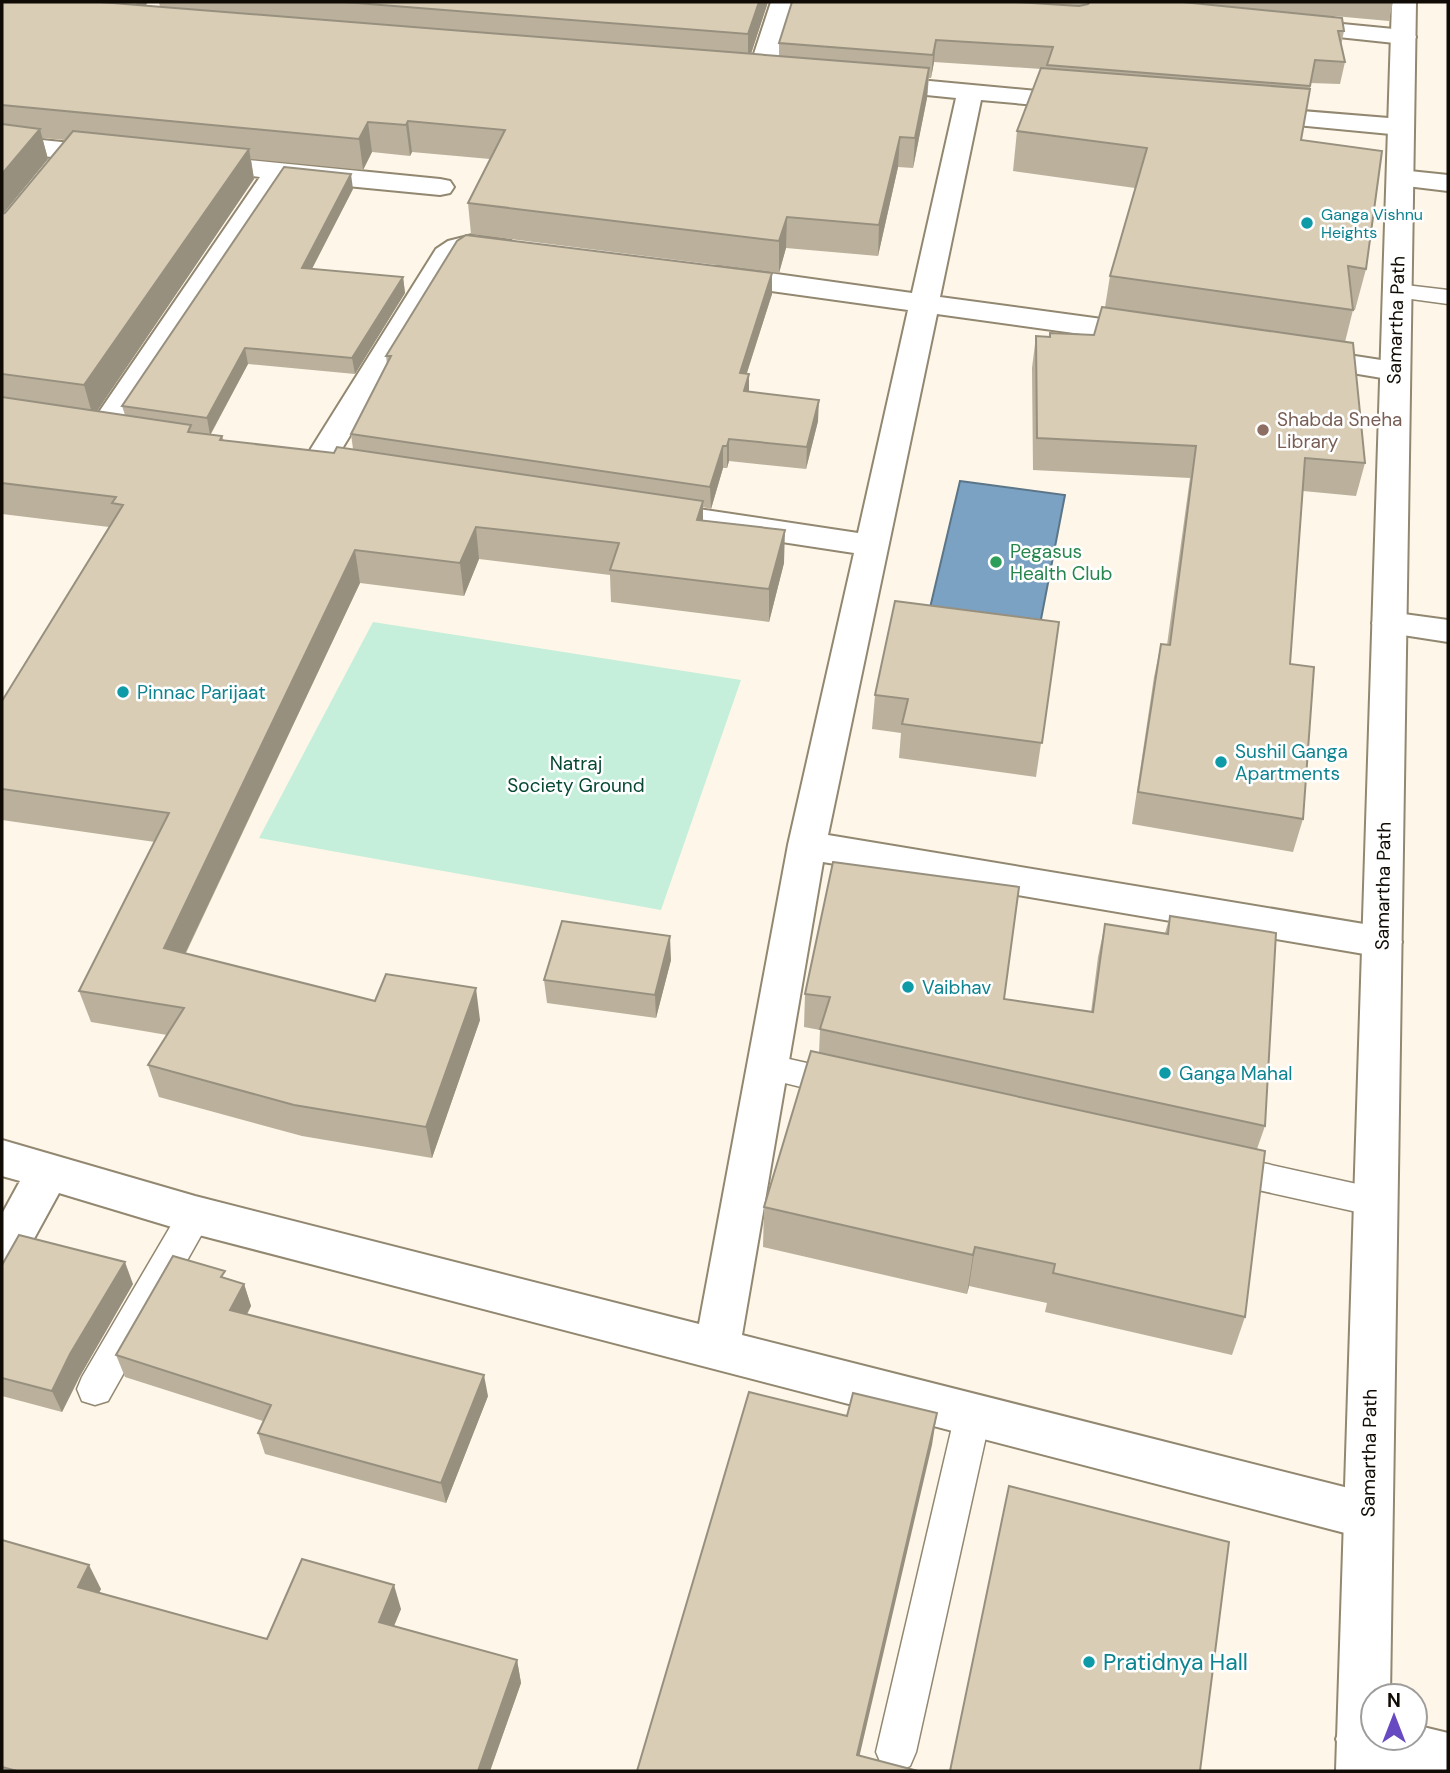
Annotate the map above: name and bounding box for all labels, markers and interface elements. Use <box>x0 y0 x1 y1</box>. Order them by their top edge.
place label: Ganga Vishnu Heights <box>1321 204 1423 243</box>
marker: Ganga Vishnu Heights <box>1299 215 1315 231</box>
street label: Samartha Path <box>1381 255 1411 385</box>
place label: Shabda Sneha Library <box>1277 407 1402 454</box>
marker: Shabda Sneha Library <box>1255 422 1271 438</box>
place label: Pegasus Health Club <box>1010 539 1112 586</box>
marker: Pegasus Health Club <box>988 554 1004 570</box>
place label: Pinnac Parijaat <box>137 680 266 705</box>
marker: Pinnac Parijaat <box>115 684 131 700</box>
place label: Sushil Ganga Apartments <box>1235 739 1348 786</box>
park label: Natraj Society Ground <box>507 751 645 798</box>
marker: Sushil Ganga Apartments <box>1213 754 1229 770</box>
street label: Samartha Path <box>1369 822 1397 950</box>
place label: Vaibhav <box>922 975 991 1000</box>
marker: Vaibhav <box>900 979 916 995</box>
place label: Ganga Mahal <box>1179 1061 1292 1086</box>
marker: Ganga Mahal <box>1157 1065 1173 1081</box>
street label: Samartha Path <box>1355 1389 1383 1517</box>
place label: Pratidnya Hall <box>1103 1647 1248 1677</box>
marker: Pratidnya Hall <box>1081 1654 1097 1670</box>
north arrow <box>1359 1682 1429 1752</box>
text: N <box>1387 1688 1401 1713</box>

